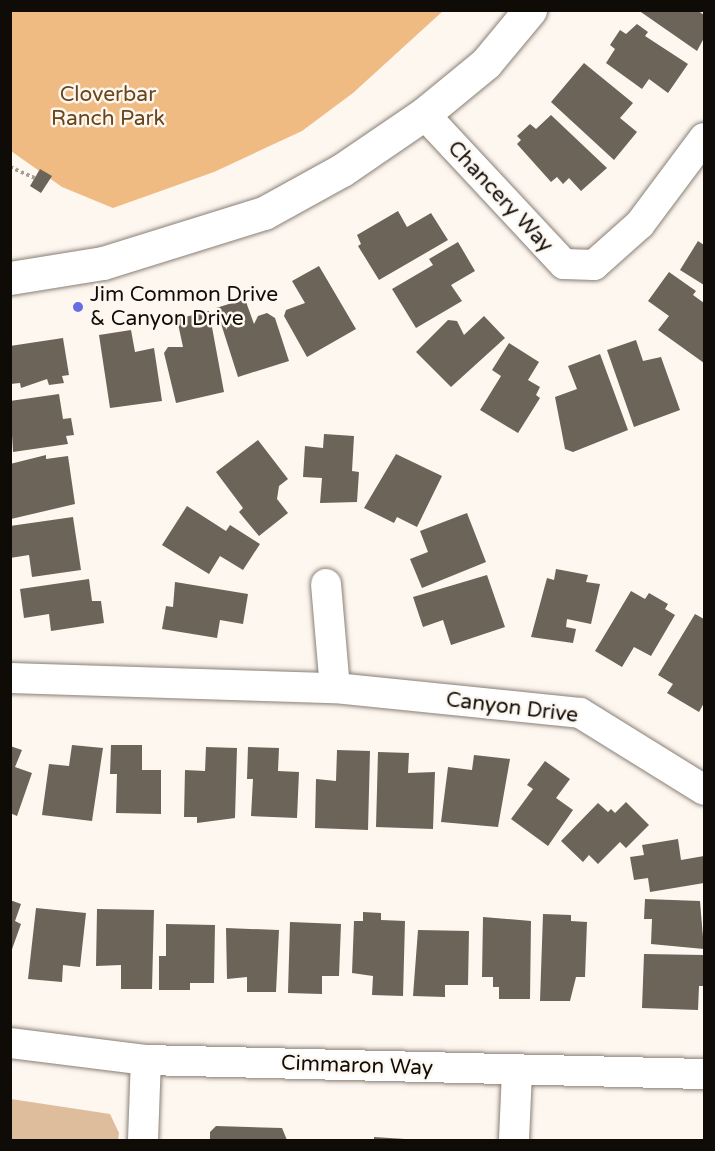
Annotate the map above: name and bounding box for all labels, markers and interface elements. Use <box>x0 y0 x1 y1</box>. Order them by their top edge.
park label: Cloverbar Ranch Park <box>51 82 165 132</box>
street label: Chancery Way <box>442 136 558 258</box>
place label: Jim Common Drive & Canyon Drive <box>90 282 278 332</box>
marker: Jim Common Drive & Canyon Drive <box>71 300 85 314</box>
street label: Canyon Drive <box>445 687 579 729</box>
street label: Cimmaron Way <box>281 1051 433 1081</box>

